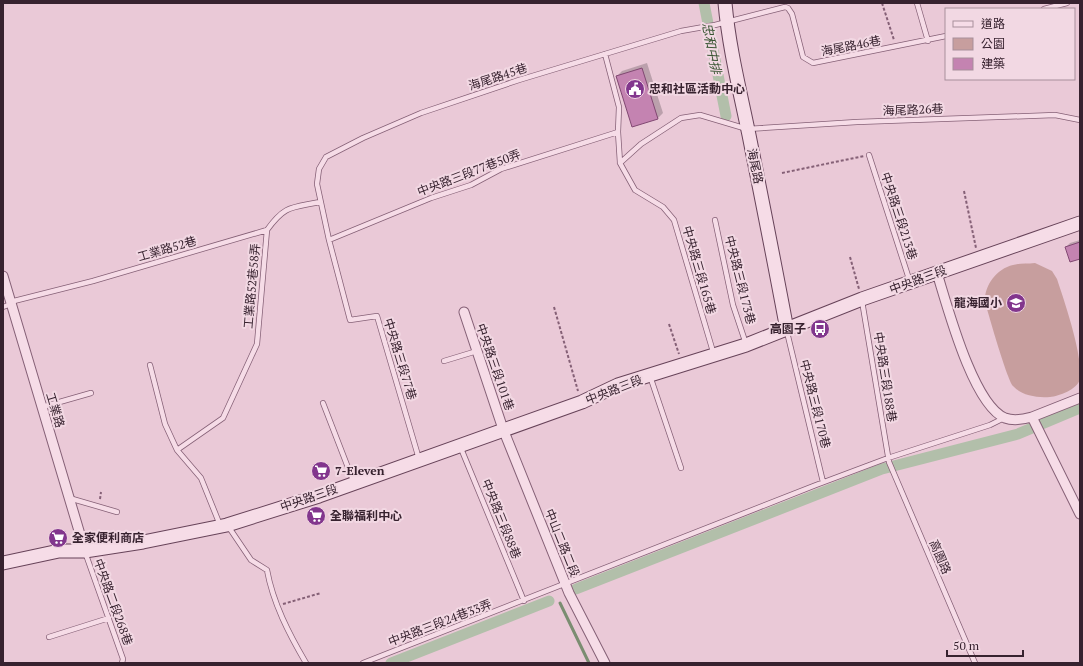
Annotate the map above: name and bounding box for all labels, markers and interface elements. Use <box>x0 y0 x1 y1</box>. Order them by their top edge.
legend <box>945 8 1075 80</box>
text: 道路 <box>981 16 1005 31</box>
water label: 忠和中排 <box>698 21 726 77</box>
street label: 海尾路46巷 <box>820 32 882 59</box>
text: 公園 <box>981 36 1005 51</box>
text: 建築 <box>981 56 1005 71</box>
street label: 海尾路45巷 <box>467 60 529 93</box>
public building icon: 忠和社區活動中心 <box>624 78 646 100</box>
place label: 忠和社區活動中心 <box>649 81 745 96</box>
street label: 海尾路26巷 <box>882 101 944 118</box>
street label: 中央路三段77巷50弄 <box>415 146 523 199</box>
street label: 海尾路 <box>744 147 767 185</box>
street label: 中央路三段213巷 <box>878 170 921 262</box>
street label: 中央路三段165巷 <box>680 224 719 316</box>
street label: 工業路52巷 <box>136 233 198 264</box>
street label: 中央路三段173巷 <box>722 234 759 326</box>
street label: 工業路52巷58弄 <box>240 243 263 329</box>
street label: 中央路三段 <box>887 262 949 297</box>
school or university icon: 龍海國小 <box>1005 292 1027 314</box>
place label: 龍海國小 <box>954 295 1002 310</box>
street label: 中央路三段77巷 <box>381 316 420 402</box>
bus stop icon: 高園子 <box>809 318 831 340</box>
street label: 中央路三段101巷 <box>474 321 517 412</box>
place label: 高園子 <box>770 321 806 336</box>
street label: 中央路三段188巷 <box>871 331 900 423</box>
street label: 中央路三段170巷 <box>797 358 834 450</box>
street label: 中央路三段 <box>583 372 645 407</box>
street label: 工業路 <box>43 390 68 429</box>
supermarket icon: 7-Eleven <box>310 460 332 482</box>
place label: 7-Eleven <box>335 463 385 478</box>
street label: 中央路三段88巷 <box>479 477 524 561</box>
street label: 中央路三段 <box>278 481 340 514</box>
supermarket icon: 全聯福利中心 <box>305 505 327 527</box>
street label: 中山二路二段 <box>542 507 583 579</box>
place label: 全聯福利中心 <box>330 508 402 523</box>
supermarket icon: 全家便利商店 <box>47 527 69 549</box>
place label: 全家便利商店 <box>72 530 144 545</box>
street label: 高園路 <box>927 537 954 576</box>
street label: 中央路二段268巷 <box>91 556 136 647</box>
street label: 中央路三段24巷33弄 <box>386 596 494 649</box>
scale bar <box>947 632 1023 658</box>
text: 50 m <box>953 638 980 653</box>

